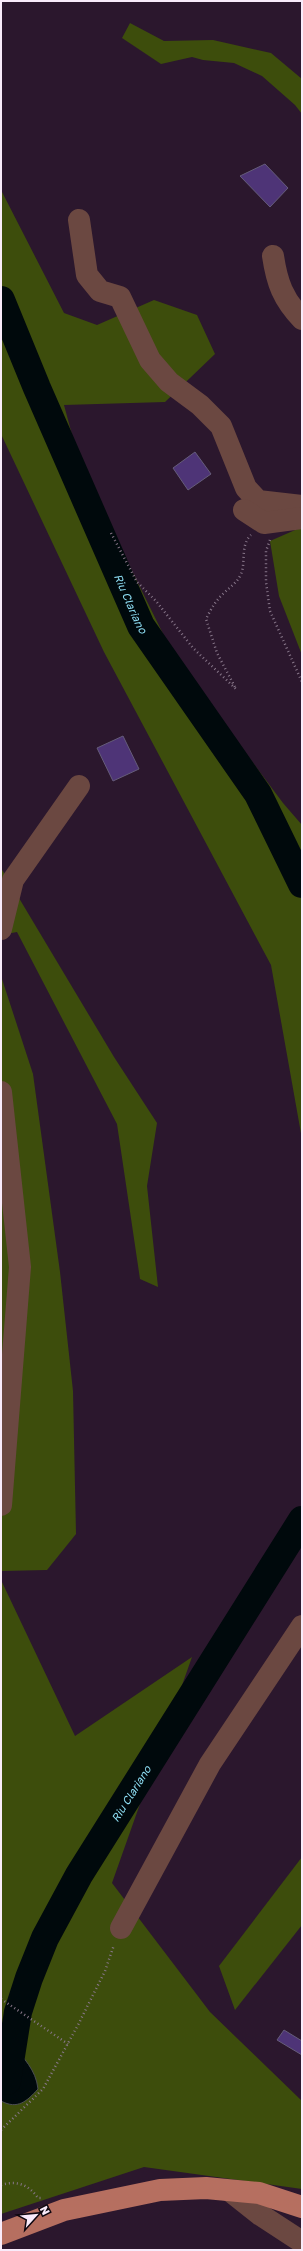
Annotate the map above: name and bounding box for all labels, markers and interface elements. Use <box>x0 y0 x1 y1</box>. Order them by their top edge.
water label: Riu Clariano <box>112 571 151 637</box>
water label: Riu Clariano <box>108 1762 154 1824</box>
north arrow <box>16 2195 56 2235</box>
text: N <box>38 2204 53 2217</box>

